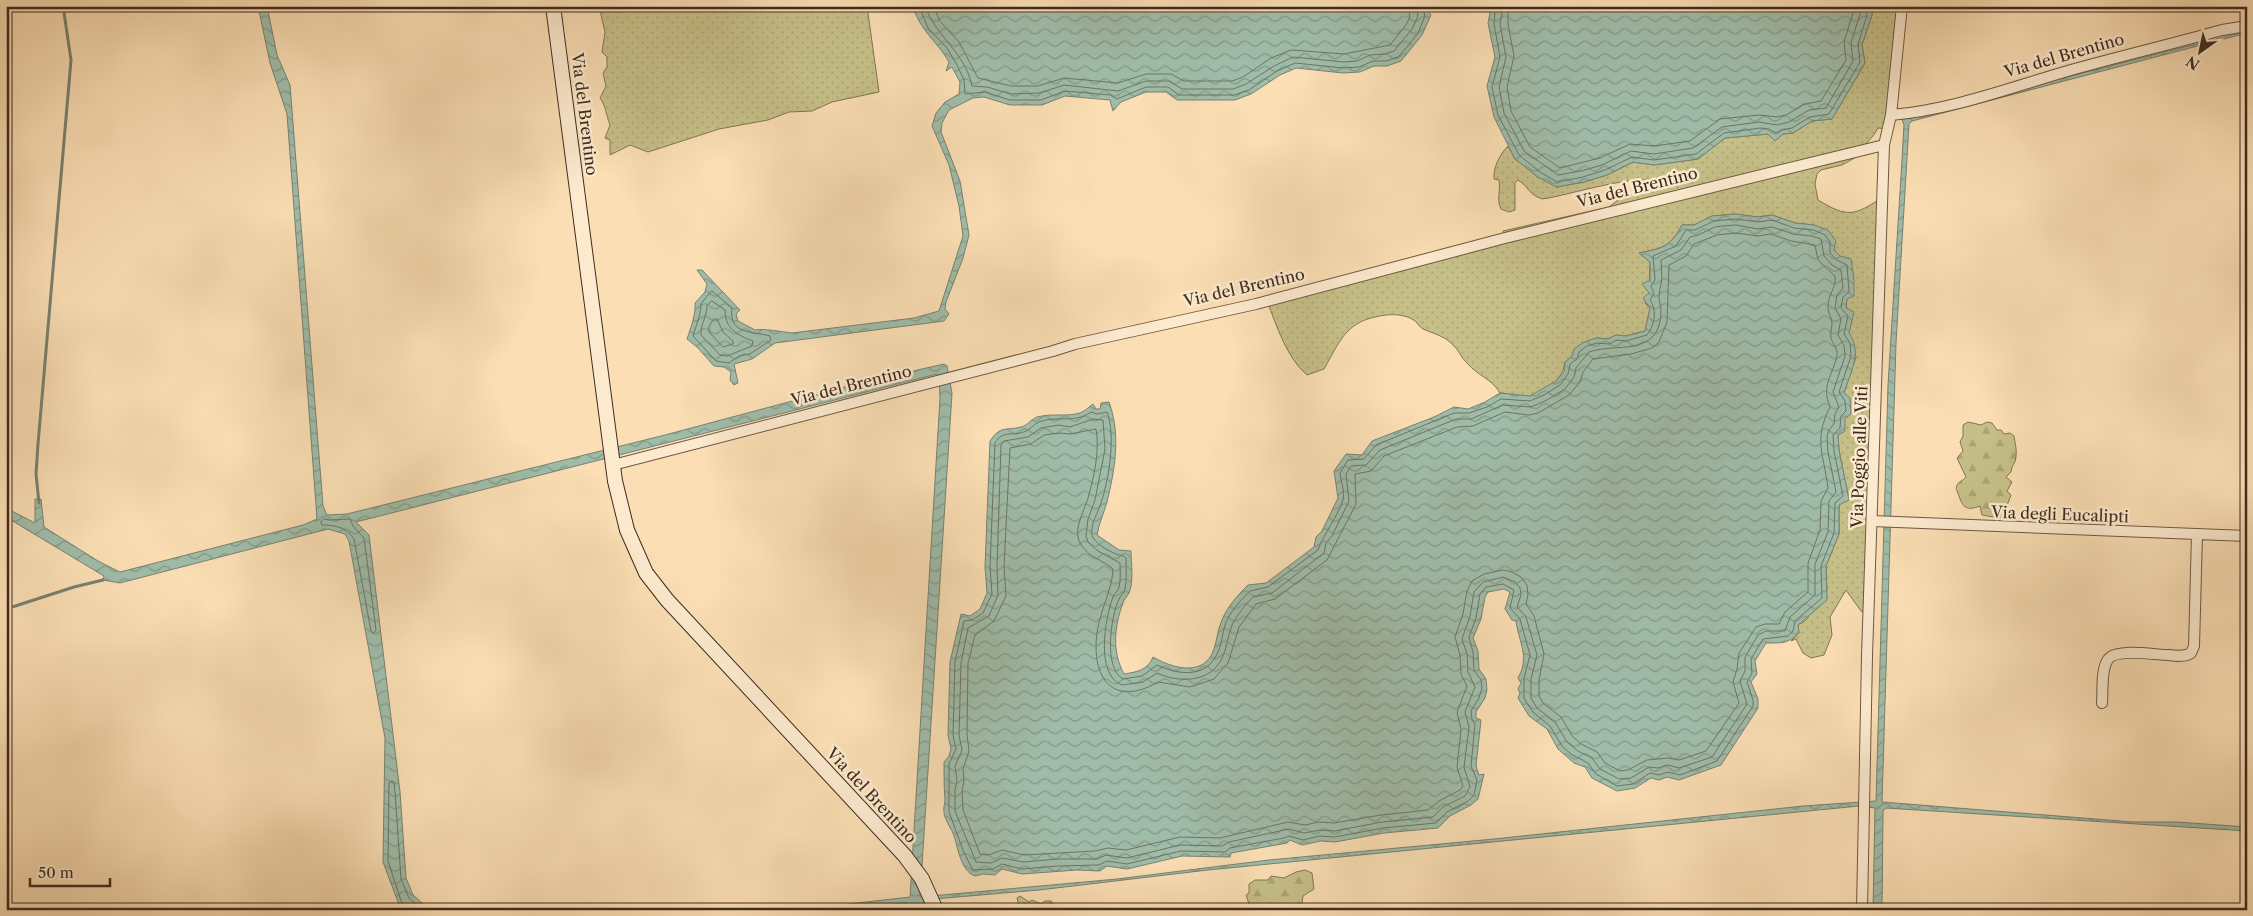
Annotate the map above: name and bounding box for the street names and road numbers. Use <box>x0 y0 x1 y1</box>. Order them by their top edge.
street label: Via del Brentino <box>2001 28 2126 82</box>
street label: Via del Brentino <box>567 50 602 177</box>
street label: Via del Brentino <box>1574 162 1700 212</box>
street label: Via del Brentino <box>1181 263 1307 311</box>
street label: Via del Brentino <box>788 360 914 410</box>
street label: Via Poggio alle Viti <box>1846 385 1871 529</box>
street label: Via degli Eucalipti <box>1990 502 2129 526</box>
street label: Via del Brentino <box>822 742 922 847</box>

